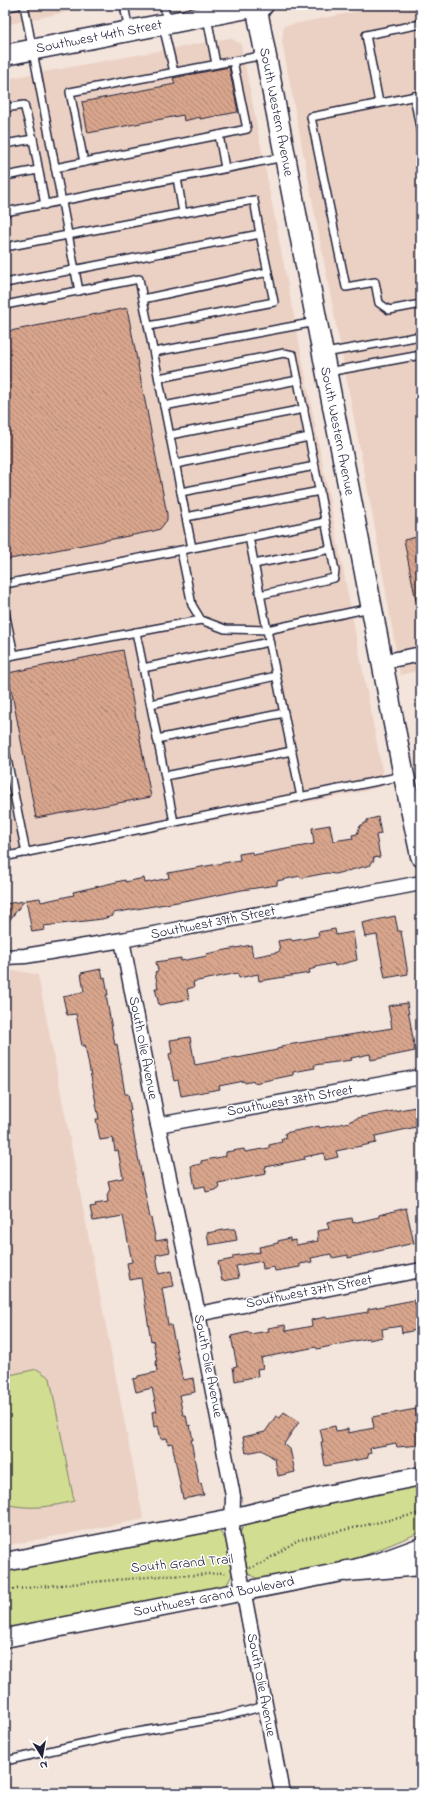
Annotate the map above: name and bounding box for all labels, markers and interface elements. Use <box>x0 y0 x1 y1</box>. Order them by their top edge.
street label: Southwest 44th Street <box>34 14 164 60</box>
street label: South Western Avenue <box>253 46 299 179</box>
street label: South Western Avenue <box>314 365 360 498</box>
street label: Southwest 39th Street <box>149 901 277 945</box>
street label: South Olie Avenue <box>123 995 163 1102</box>
street label: Southwest 38th Street <box>225 1080 355 1122</box>
street label: Southwest 37th Street <box>244 1269 374 1315</box>
street label: South Olie Avenue <box>188 1313 228 1420</box>
street label: South Grand Trail <box>130 1549 234 1579</box>
street label: Southwest Grand Boulevard <box>132 1571 297 1623</box>
street label: South Olie Avenue <box>241 1632 281 1739</box>
north arrow <box>22 1736 62 1776</box>
text: N <box>39 1756 49 1773</box>

